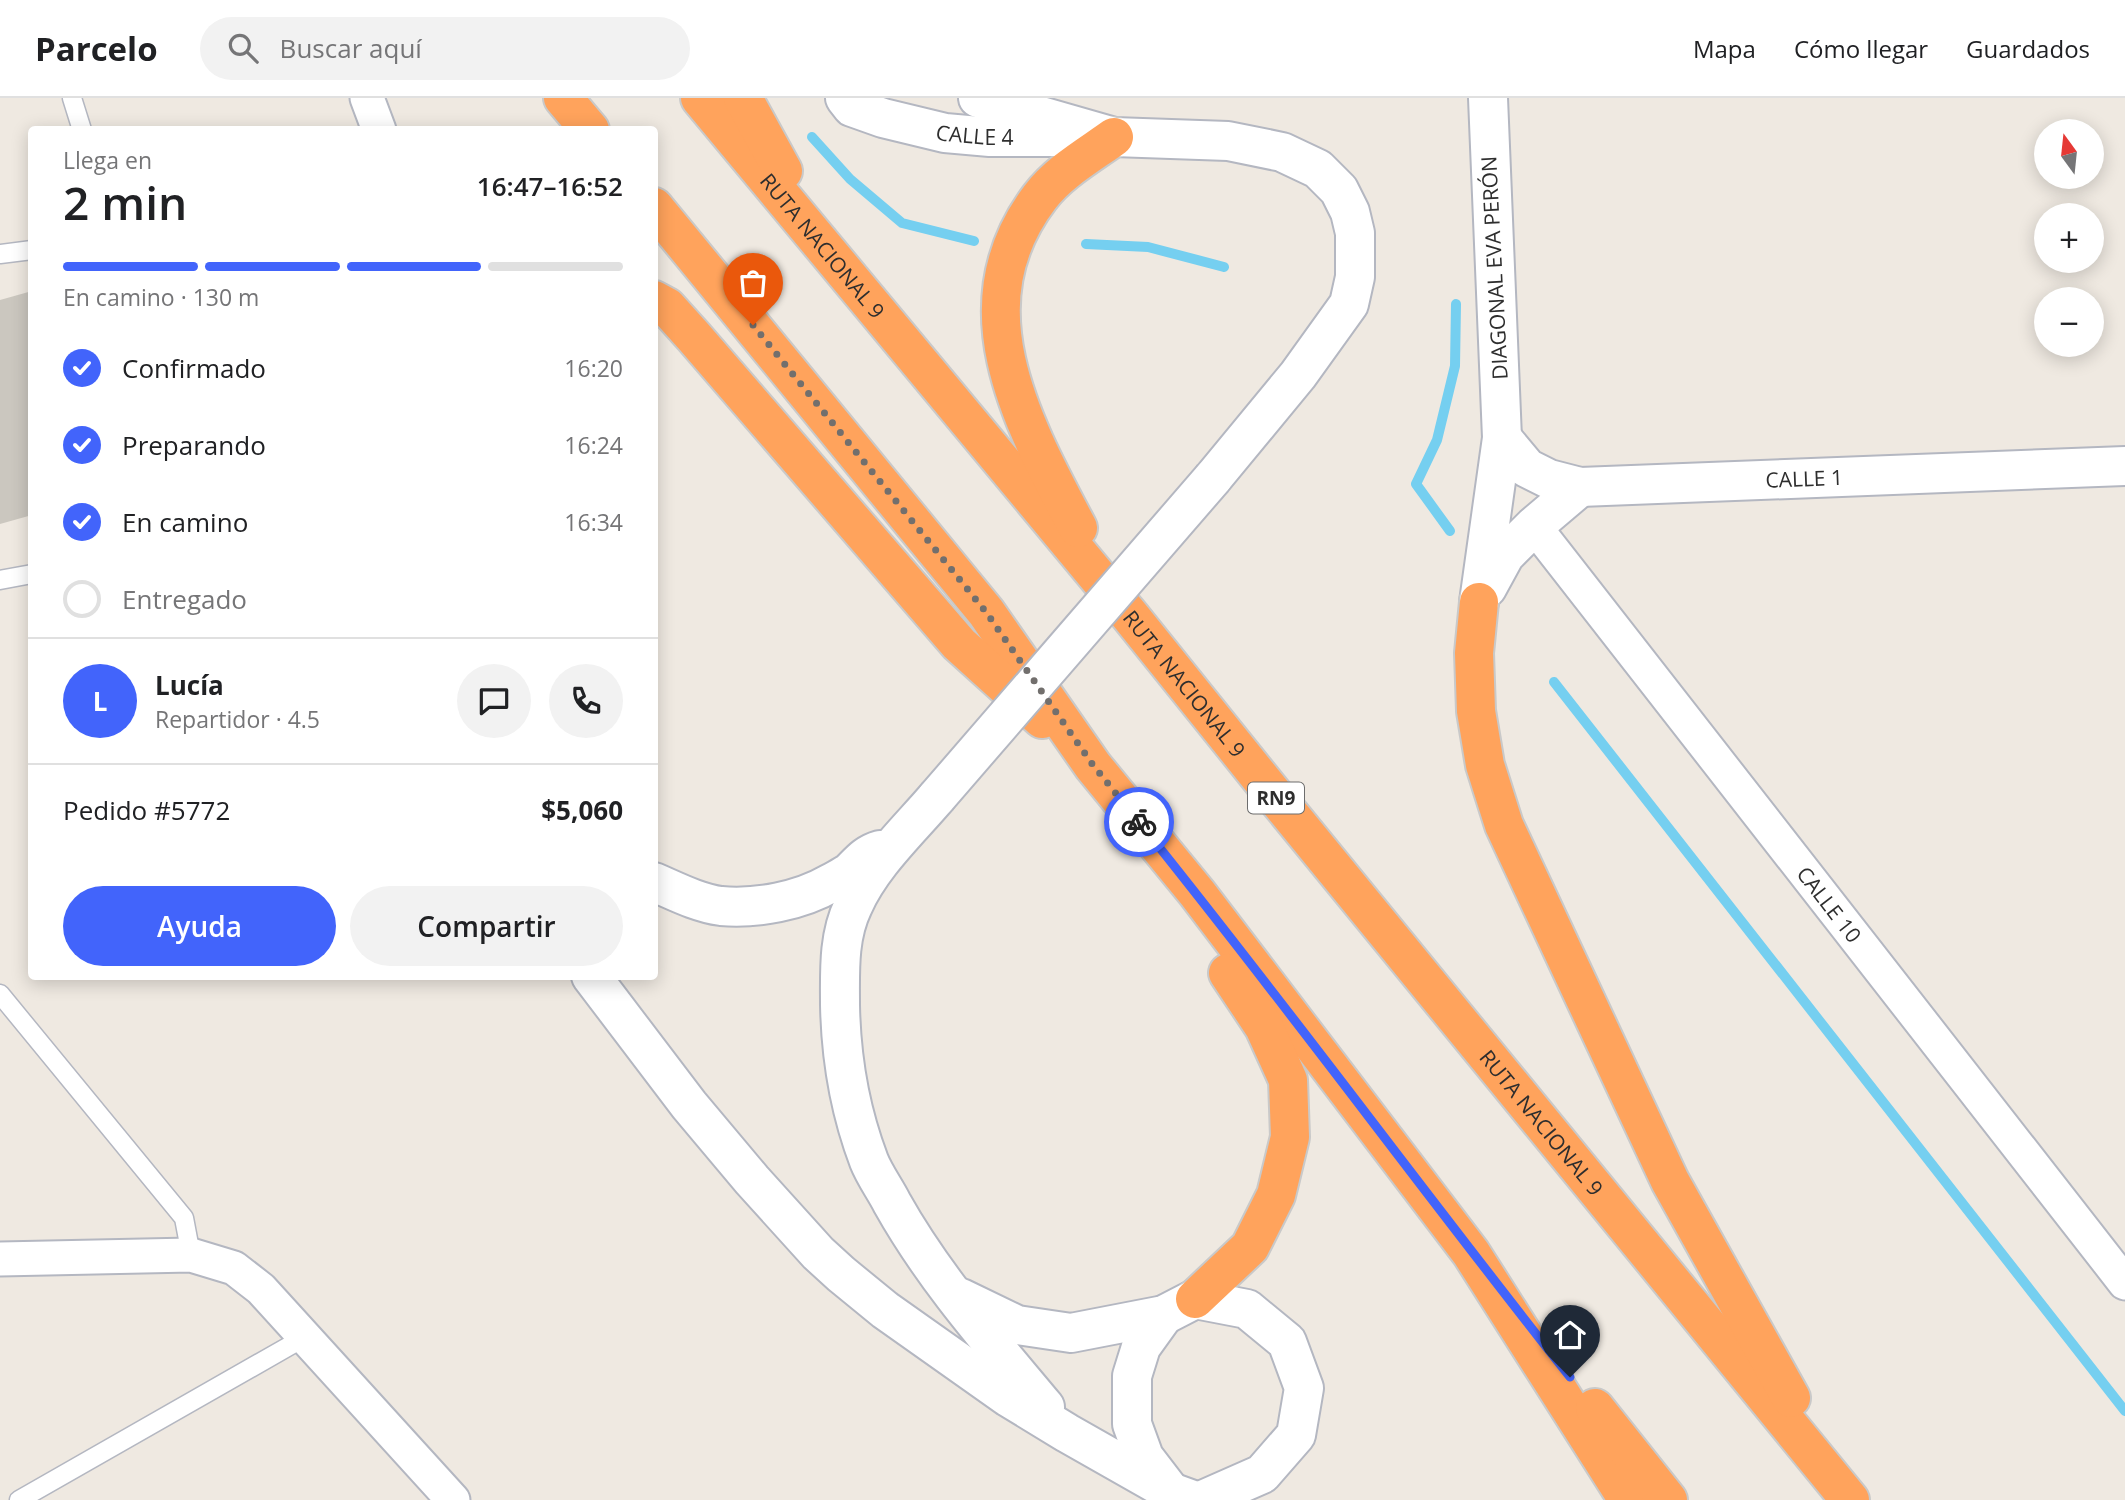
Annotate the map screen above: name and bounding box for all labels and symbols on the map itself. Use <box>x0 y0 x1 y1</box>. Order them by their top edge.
street label: CALLE 4 <box>933 117 1014 151</box>
north arrow <box>2034 119 2104 189</box>
street label: DIAGONAL EVA PERÓN <box>1474 156 1514 380</box>
street label: RUTA NACIONAL 9 <box>754 167 891 324</box>
pin <box>723 253 783 325</box>
street label: CALLE 1 <box>1765 463 1843 494</box>
street label: RUTA NACIONAL 9 <box>1117 604 1252 763</box>
road number: RN9 <box>1248 782 1304 814</box>
courier <box>1104 787 1174 857</box>
street label: CALLE 10 <box>1791 860 1868 948</box>
street label: RUTA NACIONAL 9 <box>1474 1044 1610 1201</box>
pin <box>1540 1305 1600 1377</box>

